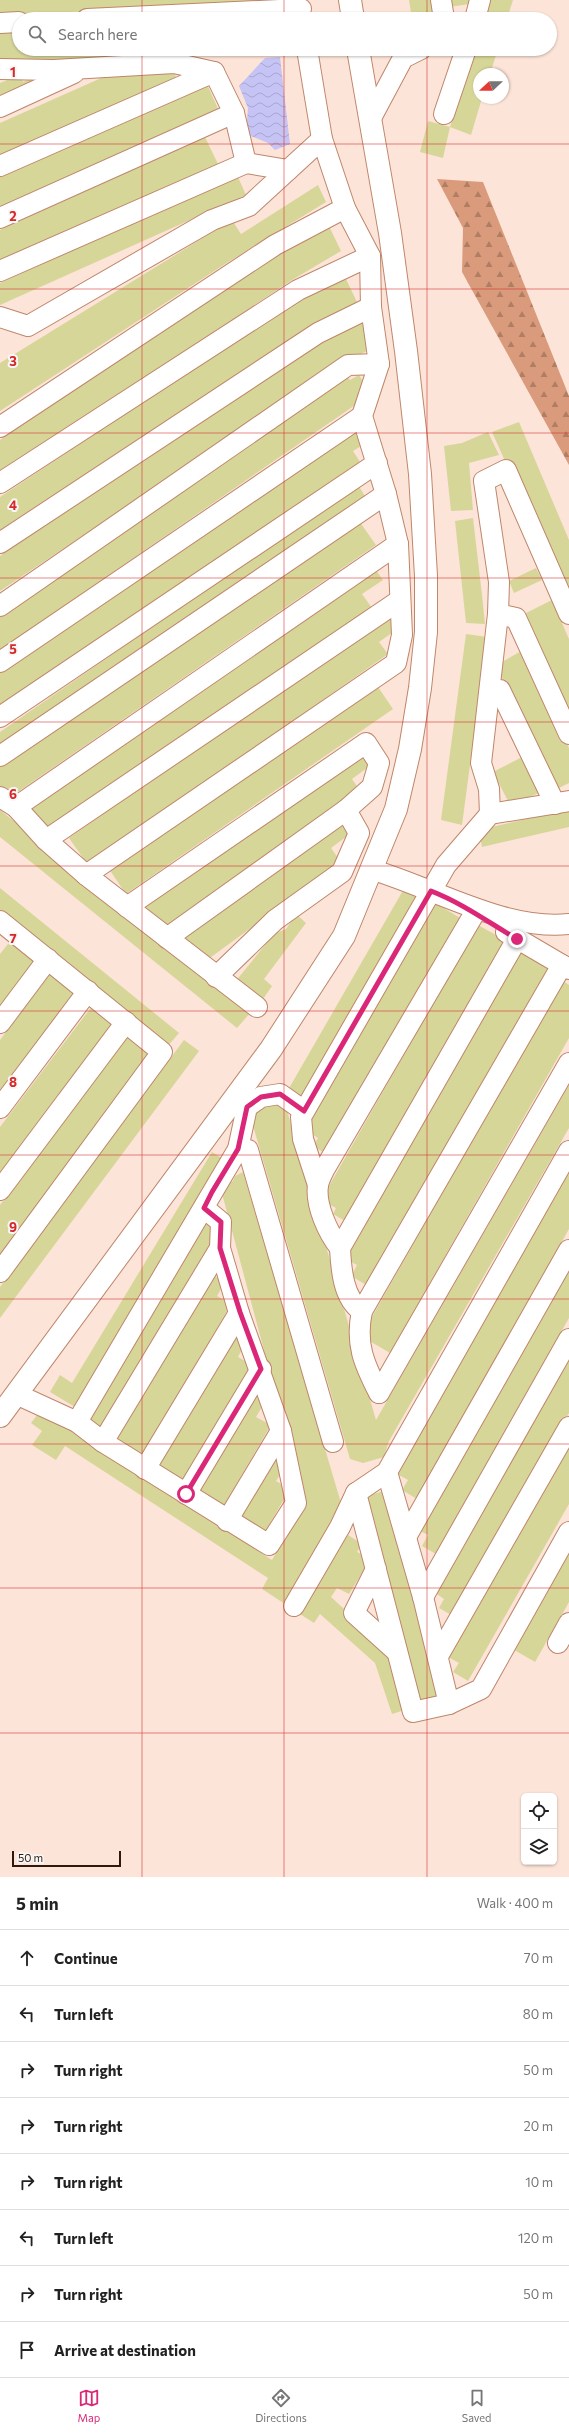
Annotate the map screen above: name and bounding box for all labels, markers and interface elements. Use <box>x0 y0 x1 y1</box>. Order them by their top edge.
search box <box>12 12 557 56</box>
icon: search <box>26 23 48 45</box>
text: Search here <box>58 25 137 43</box>
text: 1 <box>10 64 16 80</box>
north arrow <box>473 68 509 104</box>
text: 2 <box>9 208 17 224</box>
text: 3 <box>9 353 17 369</box>
text: 4 <box>9 497 17 513</box>
text: 5 <box>9 641 17 657</box>
text: 6 <box>9 786 17 802</box>
text: 7 <box>9 930 17 946</box>
route end <box>508 930 526 948</box>
text: 8 <box>9 1074 17 1090</box>
text: 9 <box>9 1219 17 1235</box>
route start <box>177 1485 195 1503</box>
map controls <box>521 1793 557 1865</box>
button: locate <box>521 1793 557 1829</box>
button: layers <box>521 1829 557 1865</box>
scale bar <box>12 1849 121 1868</box>
text: 50 m <box>18 1851 43 1864</box>
text: 5 min <box>16 1893 59 1914</box>
text: Walk · 400 m <box>477 1895 553 1911</box>
icon: ahead <box>16 1947 38 1969</box>
text: Continue <box>54 1949 118 1967</box>
text: 70 m <box>524 1950 553 1966</box>
icon: left <box>16 2003 38 2025</box>
text: Turn left <box>54 2005 113 2023</box>
text: 80 m <box>523 2006 553 2022</box>
icon: right <box>16 2059 38 2081</box>
text: Turn right <box>54 2061 123 2079</box>
text: 50 m <box>523 2062 553 2078</box>
icon: right <box>16 2115 38 2137</box>
text: Turn right <box>54 2117 123 2135</box>
text: 20 m <box>524 2118 553 2134</box>
icon: right <box>16 2171 38 2193</box>
text: Turn right <box>54 2173 123 2191</box>
text: 10 m <box>525 2174 553 2190</box>
icon: left <box>16 2227 38 2249</box>
text: Turn left <box>54 2229 113 2247</box>
text: 120 m <box>518 2230 553 2246</box>
icon: right <box>16 2283 38 2305</box>
text: Turn right <box>54 2285 123 2303</box>
text: 50 m <box>523 2286 553 2302</box>
icon: arrive <box>16 2339 38 2361</box>
text: Arrive at destination <box>54 2341 196 2359</box>
tab: Map <box>78 2387 100 2424</box>
tab: Directions <box>255 2387 307 2424</box>
tab: Saved <box>462 2387 491 2424</box>

